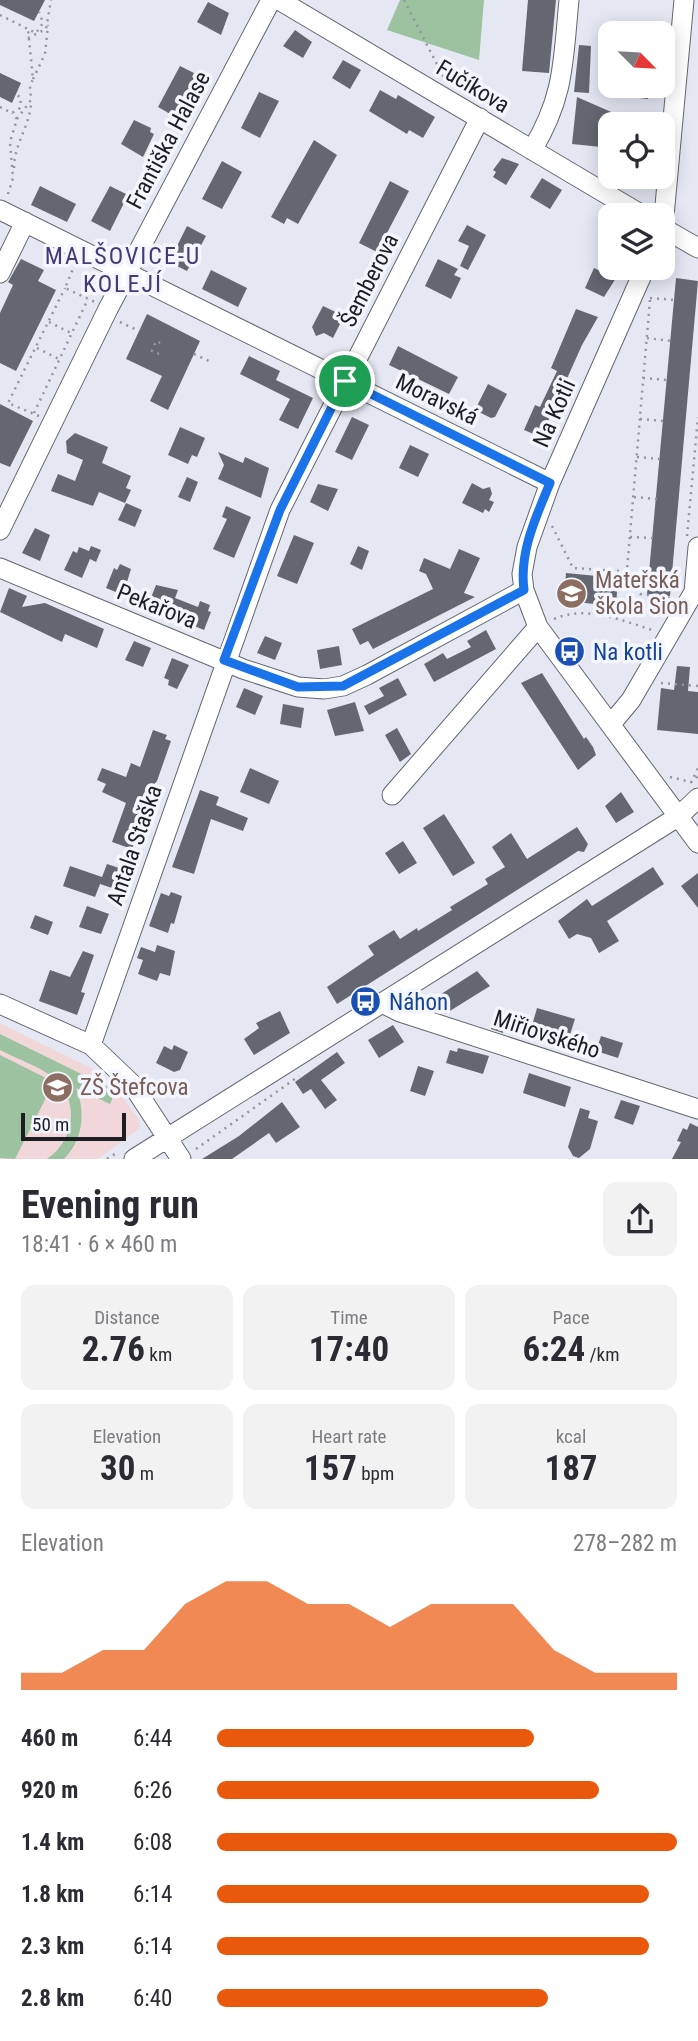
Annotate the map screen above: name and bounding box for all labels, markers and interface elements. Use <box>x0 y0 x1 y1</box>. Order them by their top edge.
north arrow <box>598 21 676 98</box>
map controls <box>598 21 675 280</box>
street label: Fučíkova <box>431 54 514 119</box>
street label: Františka Halase <box>121 67 216 213</box>
button: locate <box>598 112 675 189</box>
button: layers <box>598 203 675 280</box>
street label: Šemberova <box>334 229 404 331</box>
district label: MALŠOVICE-U KOLEJÍ <box>45 242 201 298</box>
pin <box>315 351 375 411</box>
icon: arrive <box>326 362 364 400</box>
street label: Moravská <box>391 368 482 431</box>
street label: Na Kotli <box>528 375 581 451</box>
place label: Mateřská škola Sion <box>595 567 689 620</box>
school or university icon: Mateřská škola Sion <box>555 576 589 610</box>
street label: Pekařova <box>113 578 201 635</box>
bus stop icon: Na kotli <box>553 635 587 669</box>
place label: Na kotli <box>593 639 663 666</box>
street label: Antala Staška <box>101 781 168 909</box>
bus stop icon: Náhon <box>349 985 383 1019</box>
place label: Náhon <box>389 989 448 1016</box>
street label: Miřiovského <box>490 1005 603 1064</box>
school or university icon: ZŠ Štefcova <box>40 1070 74 1104</box>
place label: ZŠ Štefcova <box>80 1073 188 1101</box>
scale bar <box>21 1110 126 1142</box>
text: 50 m <box>32 1113 69 1136</box>
button: share <box>603 1182 677 1256</box>
text: Evening run <box>21 1183 199 1227</box>
text: 18:41 · 6 × 460 m <box>21 1231 177 1258</box>
text: Distance <box>94 1306 160 1329</box>
text: Time <box>330 1306 368 1329</box>
text: Pace <box>552 1306 590 1329</box>
text: 2.76 <box>82 1329 145 1370</box>
text: 17:40 <box>309 1329 389 1370</box>
text: 6:24 <box>523 1329 585 1370</box>
text: km <box>145 1343 172 1366</box>
text: /km <box>585 1343 619 1366</box>
text: Elevation <box>93 1425 161 1448</box>
text: Heart rate <box>311 1425 387 1448</box>
text: kcal <box>556 1425 586 1448</box>
text: 30 <box>100 1448 135 1489</box>
text: 157 <box>304 1448 357 1489</box>
text: 187 <box>544 1448 598 1489</box>
text: m <box>135 1462 154 1485</box>
text: bpm <box>357 1462 394 1485</box>
text: Elevation <box>21 1530 104 1557</box>
text: 278–282 m <box>573 1530 677 1557</box>
text: 460 m <box>21 1725 78 1752</box>
text: 6:44 <box>133 1725 172 1752</box>
text: 920 m <box>21 1777 78 1804</box>
text: 6:26 <box>133 1777 172 1804</box>
text: 1.4 km <box>21 1829 84 1856</box>
text: 6:08 <box>133 1829 172 1856</box>
text: 1.8 km <box>21 1881 84 1908</box>
text: 6:14 <box>133 1881 172 1908</box>
text: 2.3 km <box>21 1933 84 1960</box>
text: 6:14 <box>133 1933 172 1960</box>
text: 2.8 km <box>21 1985 84 2012</box>
text: 6:40 <box>133 1985 172 2012</box>

